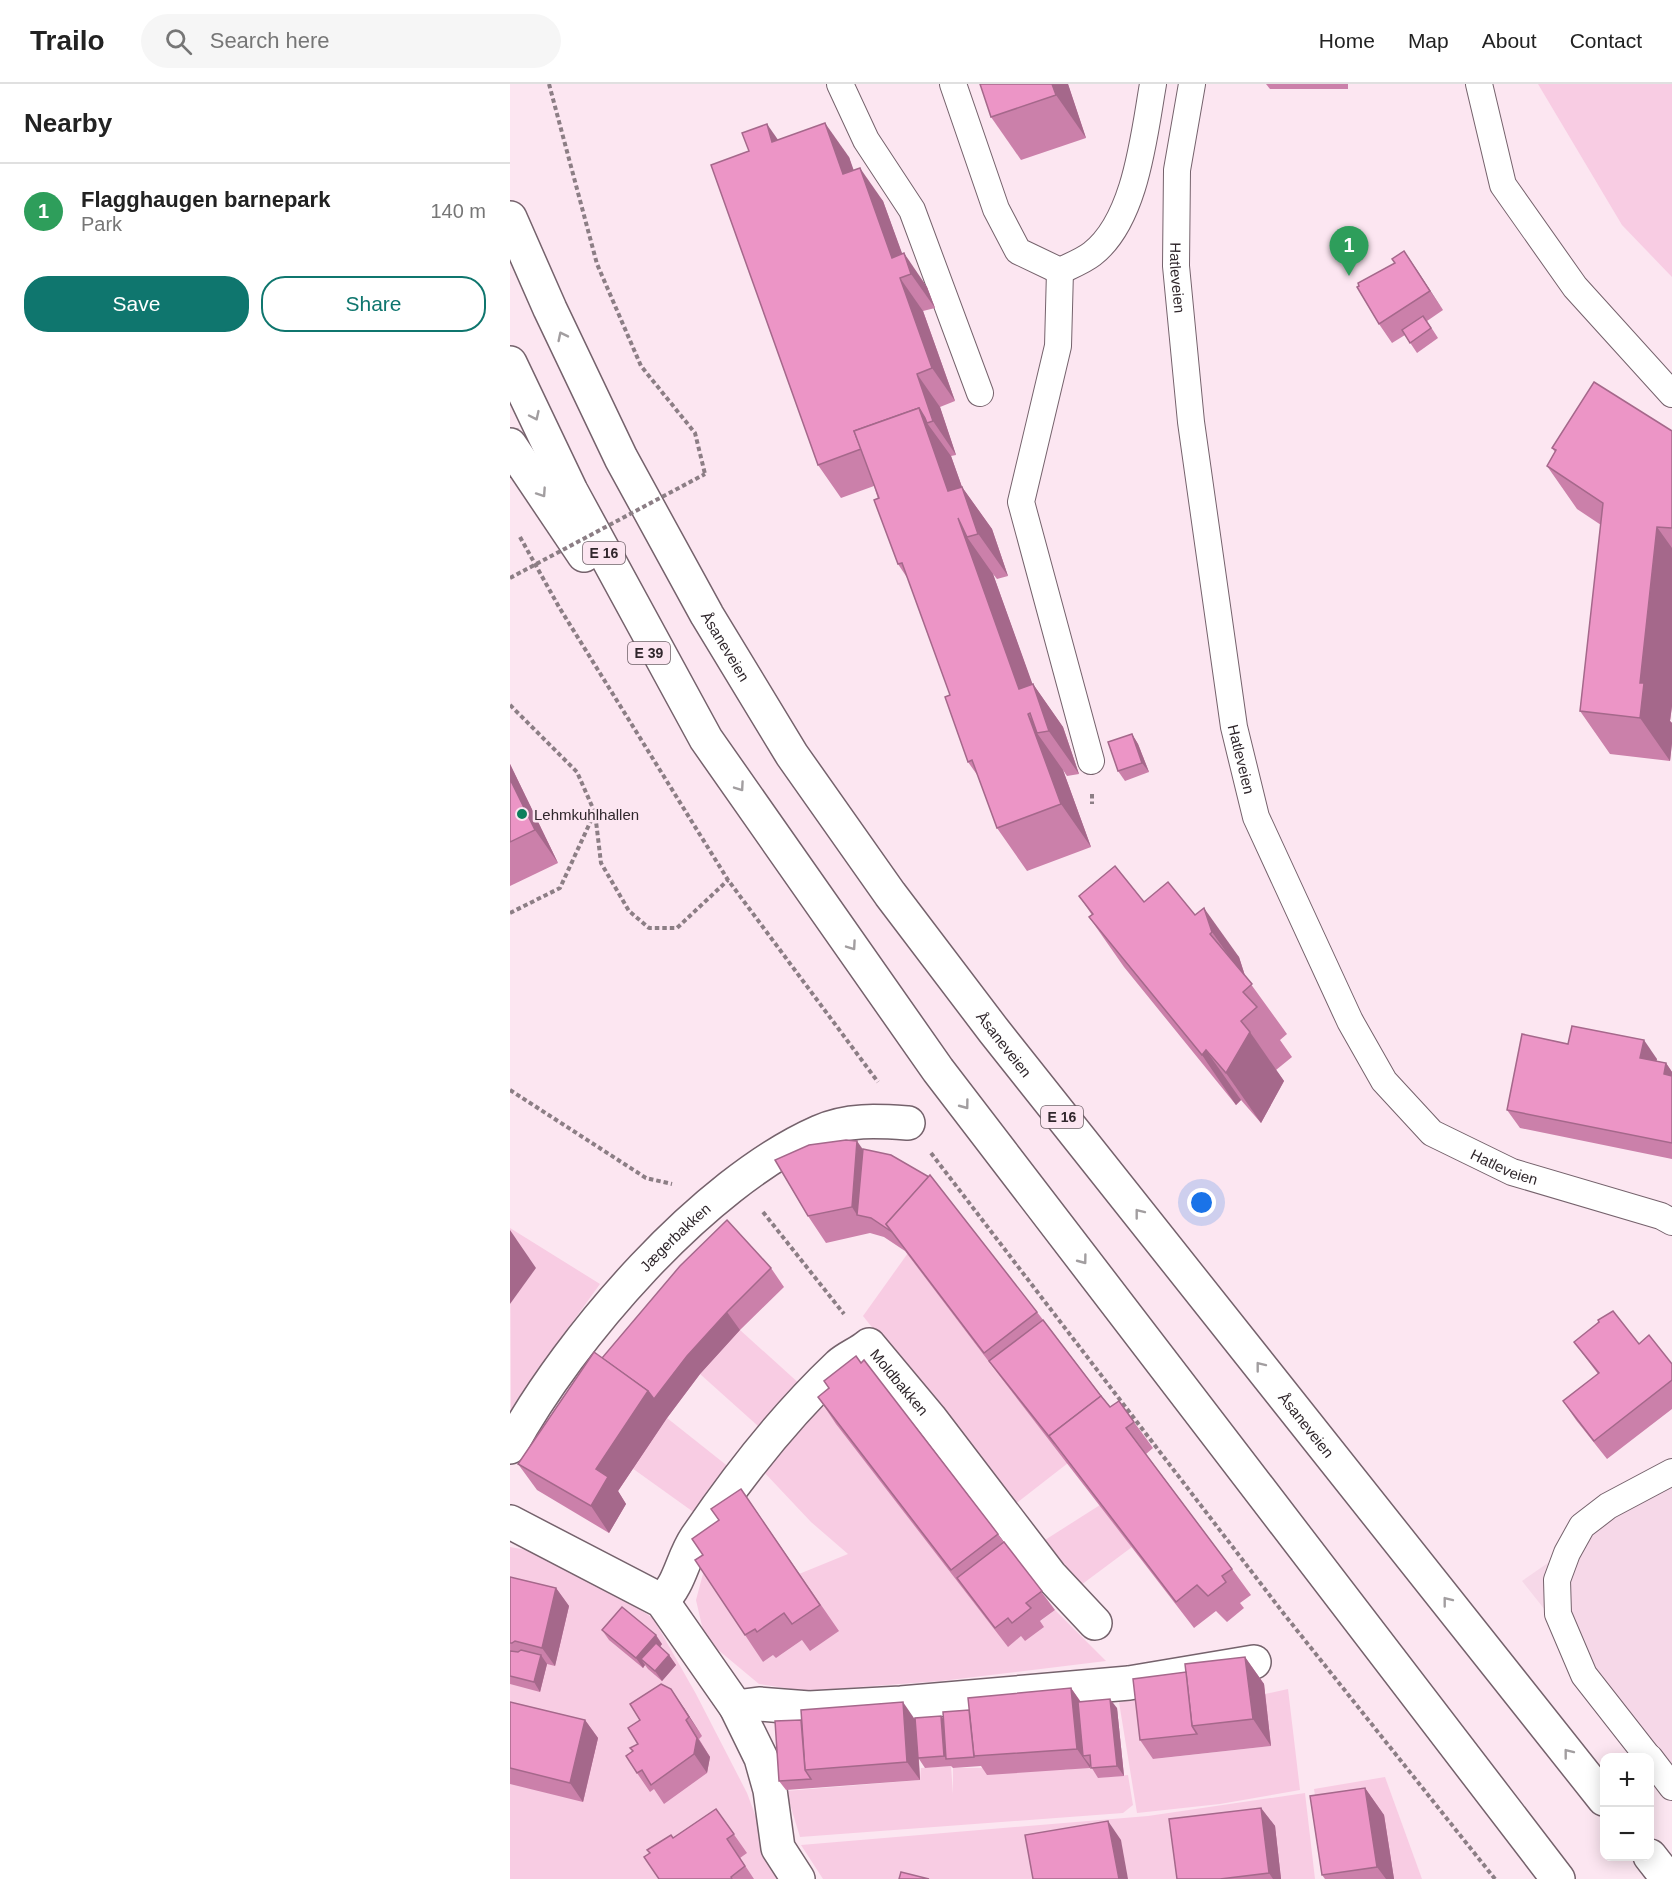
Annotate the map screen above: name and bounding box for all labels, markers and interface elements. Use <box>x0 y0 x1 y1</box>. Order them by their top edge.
search box <box>141 14 561 68</box>
text: Trailo <box>30 25 105 56</box>
icon: search <box>162 25 195 58</box>
text: Search here <box>210 28 330 53</box>
text: Home <box>1319 29 1375 52</box>
text: Map <box>1408 29 1449 52</box>
text: About <box>1482 29 1537 52</box>
text: Contact <box>1570 29 1642 52</box>
text: Nearby <box>24 108 112 138</box>
text: Flagghaugen barnepark <box>81 187 330 212</box>
text: 1 <box>38 200 49 222</box>
text: 140 m <box>430 200 486 222</box>
text: Park <box>81 213 122 235</box>
pin: 1 <box>1330 226 1368 276</box>
street label: Hatleveien <box>1167 242 1189 314</box>
button: Save <box>24 276 249 332</box>
button: Share <box>261 276 486 332</box>
one-way arrow <box>558 331 570 342</box>
one-way arrow <box>527 409 539 420</box>
one-way arrow <box>535 487 546 498</box>
road number: E 16 <box>583 542 625 564</box>
street label: Åsaneveien <box>698 608 754 684</box>
road number: E 39 <box>628 642 670 664</box>
street label: Hatleveien <box>1225 723 1259 795</box>
one-way arrow <box>733 780 744 791</box>
place label: Lehmkuhlhallen <box>534 806 639 823</box>
marker: Lehmkuhlhallen <box>515 807 529 821</box>
one-way arrow <box>845 940 856 951</box>
street label: Åsaneveien <box>974 1008 1035 1080</box>
one-way arrow <box>957 1098 968 1109</box>
road number: E 16 <box>1041 1106 1083 1128</box>
street label: Hatleveien <box>1468 1145 1540 1188</box>
your location <box>1187 1188 1216 1217</box>
street label: Jægerbakken <box>636 1199 713 1275</box>
one-way arrow <box>1135 1209 1146 1220</box>
one-way arrow <box>1076 1254 1087 1265</box>
street label: Moldbakken <box>867 1345 932 1418</box>
one-way arrow <box>1257 1362 1268 1373</box>
street label: Åsaneveien <box>1276 1389 1338 1461</box>
one-way arrow <box>1443 1596 1454 1607</box>
one-way arrow <box>1565 1749 1576 1760</box>
map controls <box>1600 1753 1654 1861</box>
button: + <box>1600 1753 1654 1807</box>
button: − <box>1600 1807 1654 1861</box>

